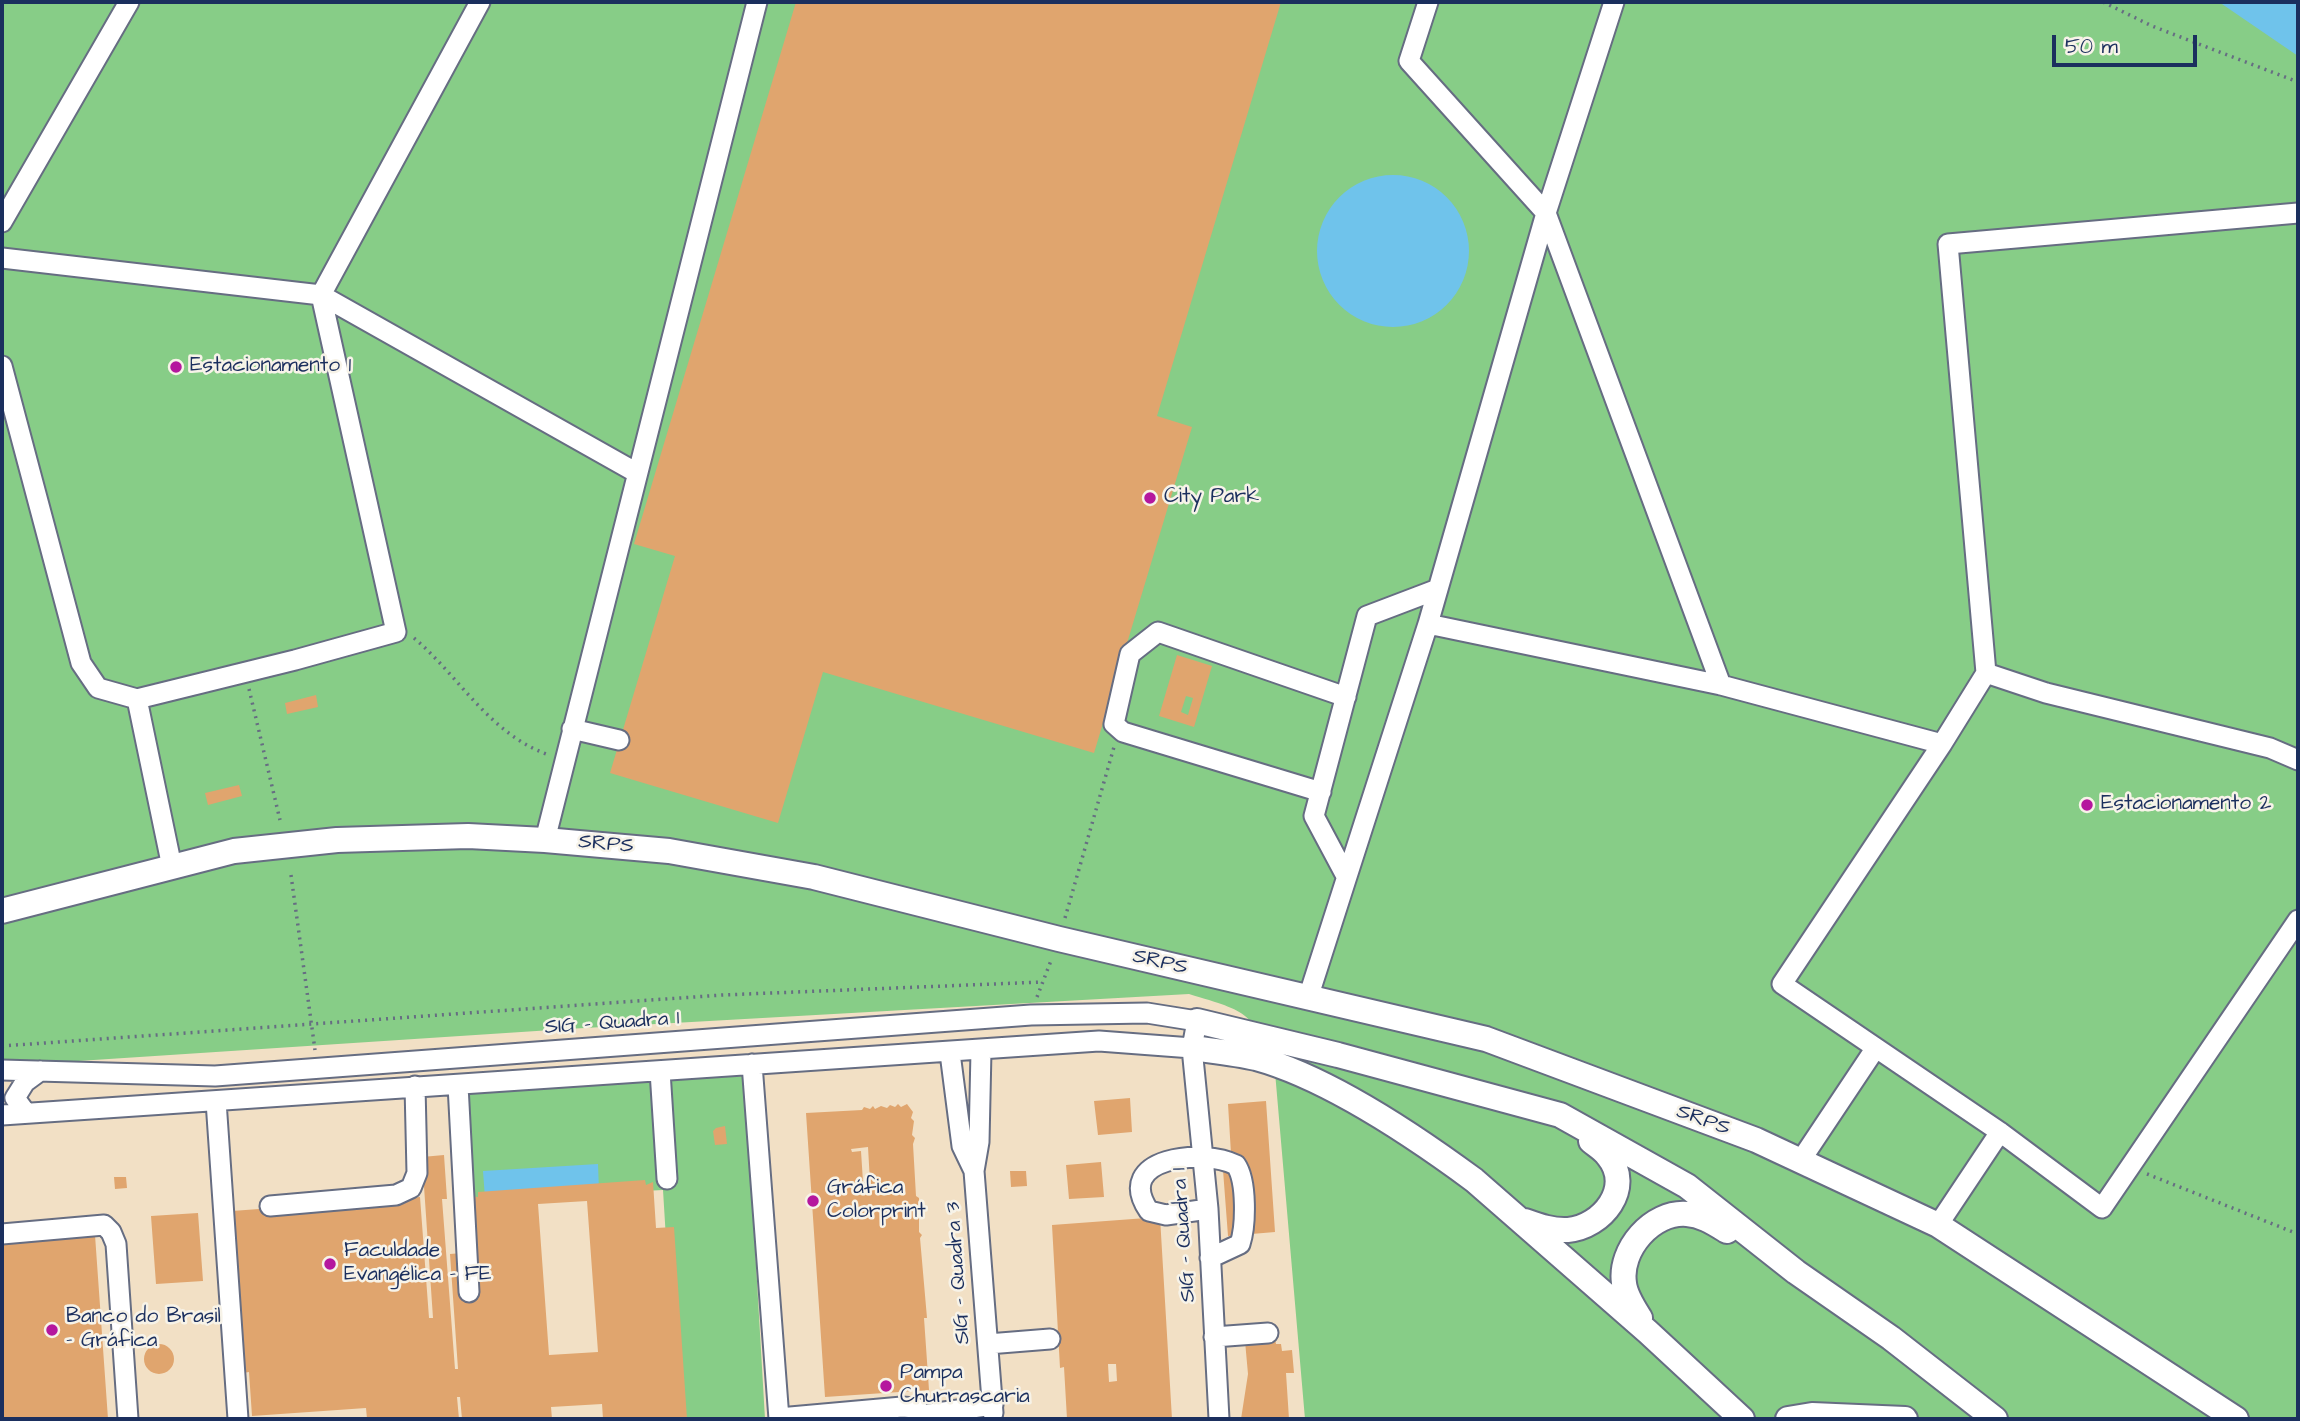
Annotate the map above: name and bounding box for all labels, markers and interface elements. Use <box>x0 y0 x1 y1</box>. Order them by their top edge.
scale bar <box>2055 21 2200 65</box>
text: 50 m <box>2065 32 2118 61</box>
place label: Estacionamento 1 <box>190 354 351 380</box>
marker: Estacionamento 1 <box>168 359 184 375</box>
place label: City Park <box>1164 485 1259 511</box>
marker: City Park <box>1142 490 1158 506</box>
place label: Estacionamento 2 <box>2101 792 2272 818</box>
marker: Estacionamento 2 <box>2079 797 2095 813</box>
street label: SRPS <box>577 830 635 860</box>
street label: SRPS <box>1130 944 1190 982</box>
street label: SIG - Quadra 1 <box>544 1007 680 1041</box>
street label: SRPS <box>1673 1100 1733 1142</box>
street label: SIG - Quadra 1 <box>1168 1167 1202 1303</box>
place label: Gráfica Colorprint <box>827 1176 926 1226</box>
marker: Gráfica Colorprint <box>805 1193 821 1209</box>
street label: SIG - Quadra 3 <box>941 1201 977 1345</box>
place label: Faculdade Evangélica - FE <box>344 1239 491 1289</box>
marker: Faculdade Evangélica - FE <box>322 1256 338 1272</box>
place label: Banco do Brasil - Gráfica <box>66 1305 221 1355</box>
marker: Banco do Brasil - Gráfica <box>44 1322 60 1338</box>
place label: Pampa Churrascaria <box>900 1361 1030 1411</box>
marker: Pampa Churrascaria <box>878 1378 894 1394</box>

